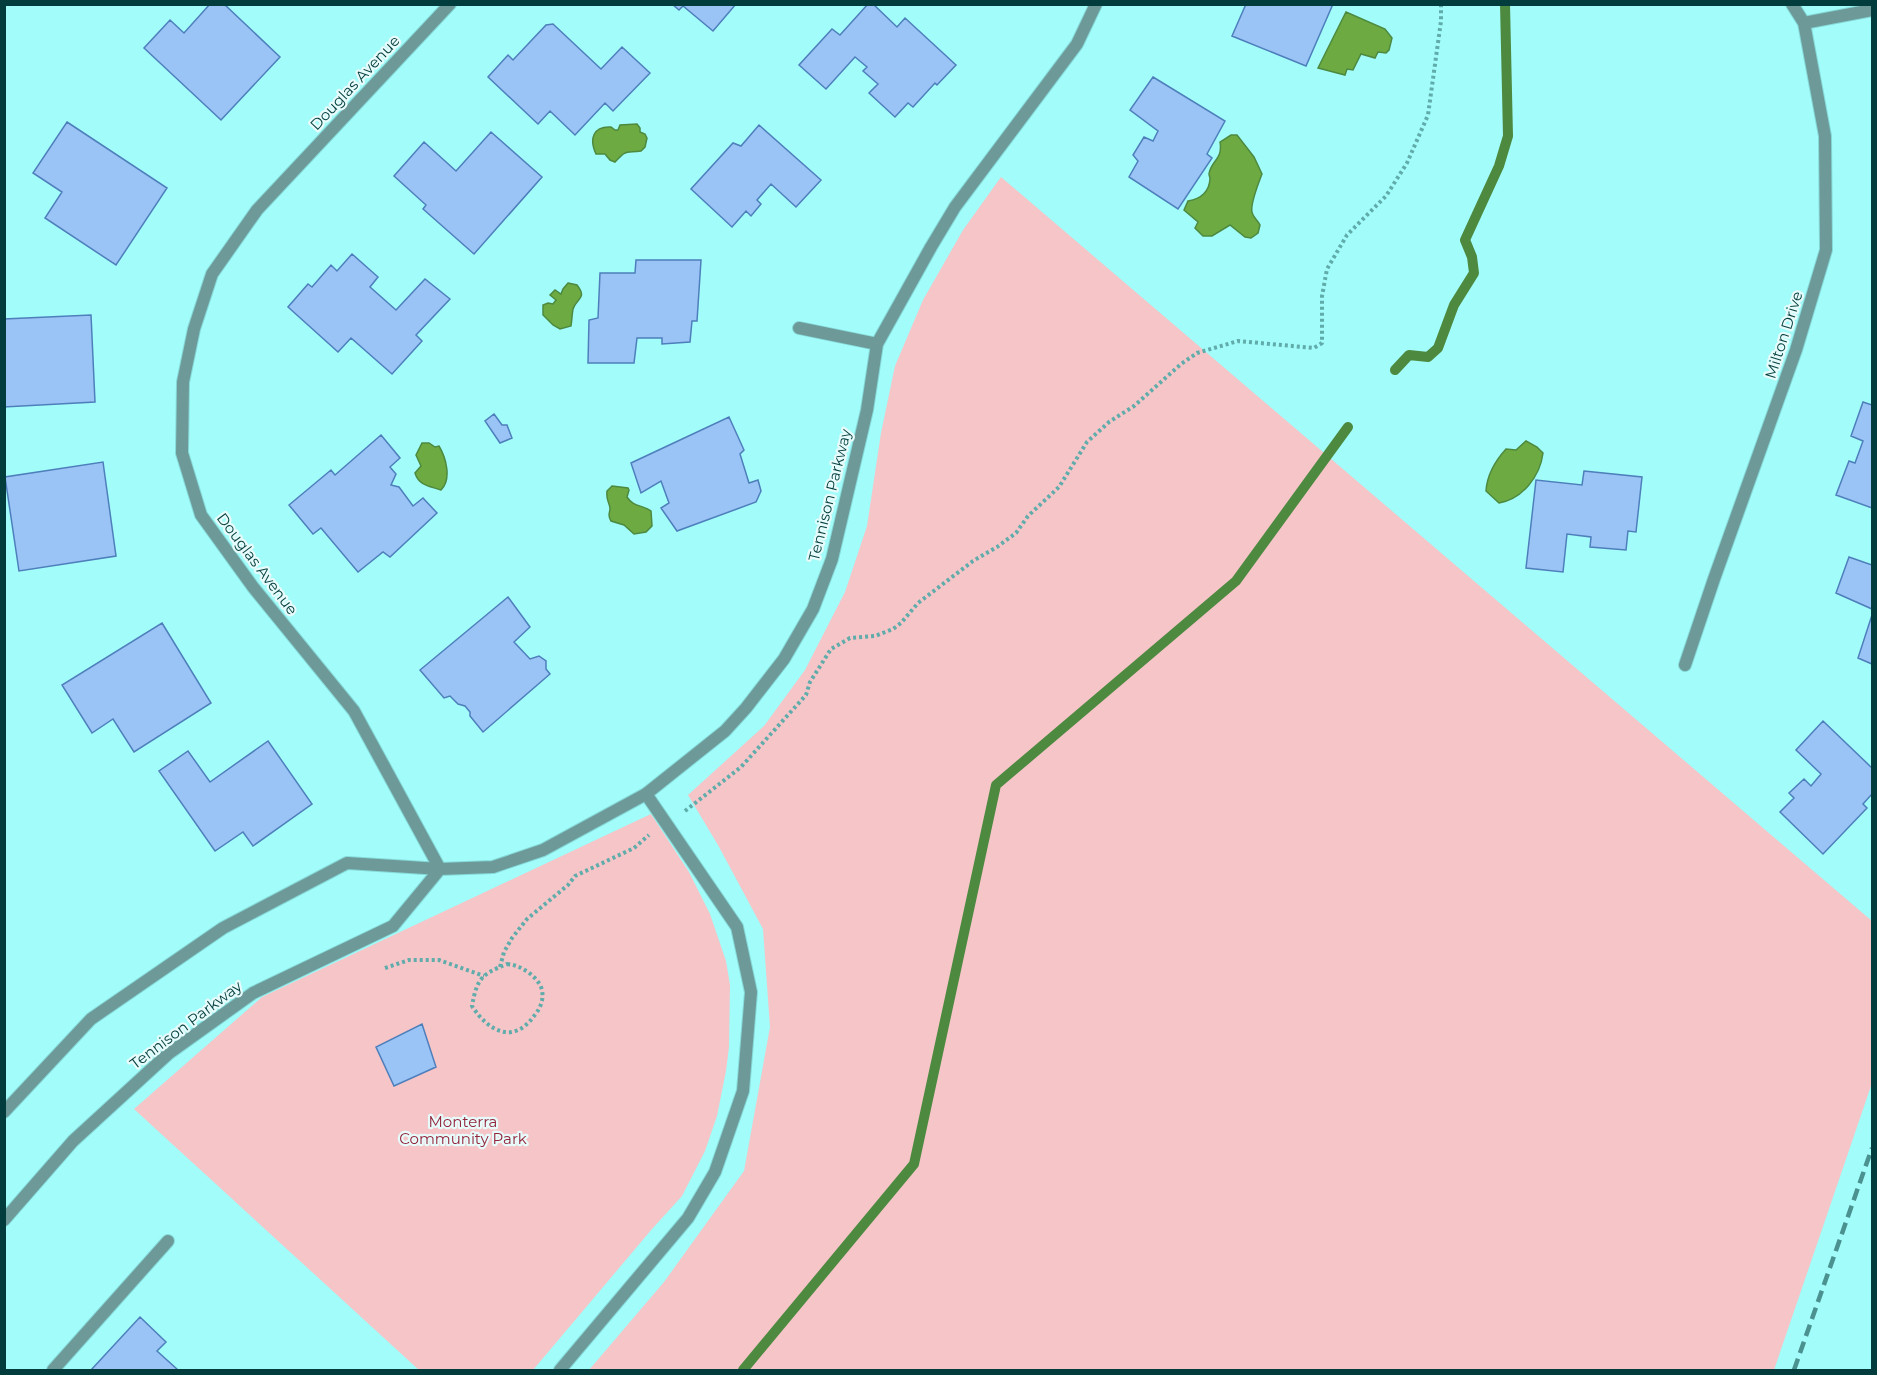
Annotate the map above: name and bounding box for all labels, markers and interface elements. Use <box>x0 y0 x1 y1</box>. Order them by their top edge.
street label: Douglas Avenue <box>306 31 403 134</box>
street label: Milton Drive <box>1760 289 1807 381</box>
street label: Tennison Parkway <box>804 426 855 563</box>
street label: Douglas Avenue <box>213 509 302 618</box>
street label: Tennison Parkway <box>126 976 246 1073</box>
park label: Monterra Community Park <box>399 1112 527 1148</box>

